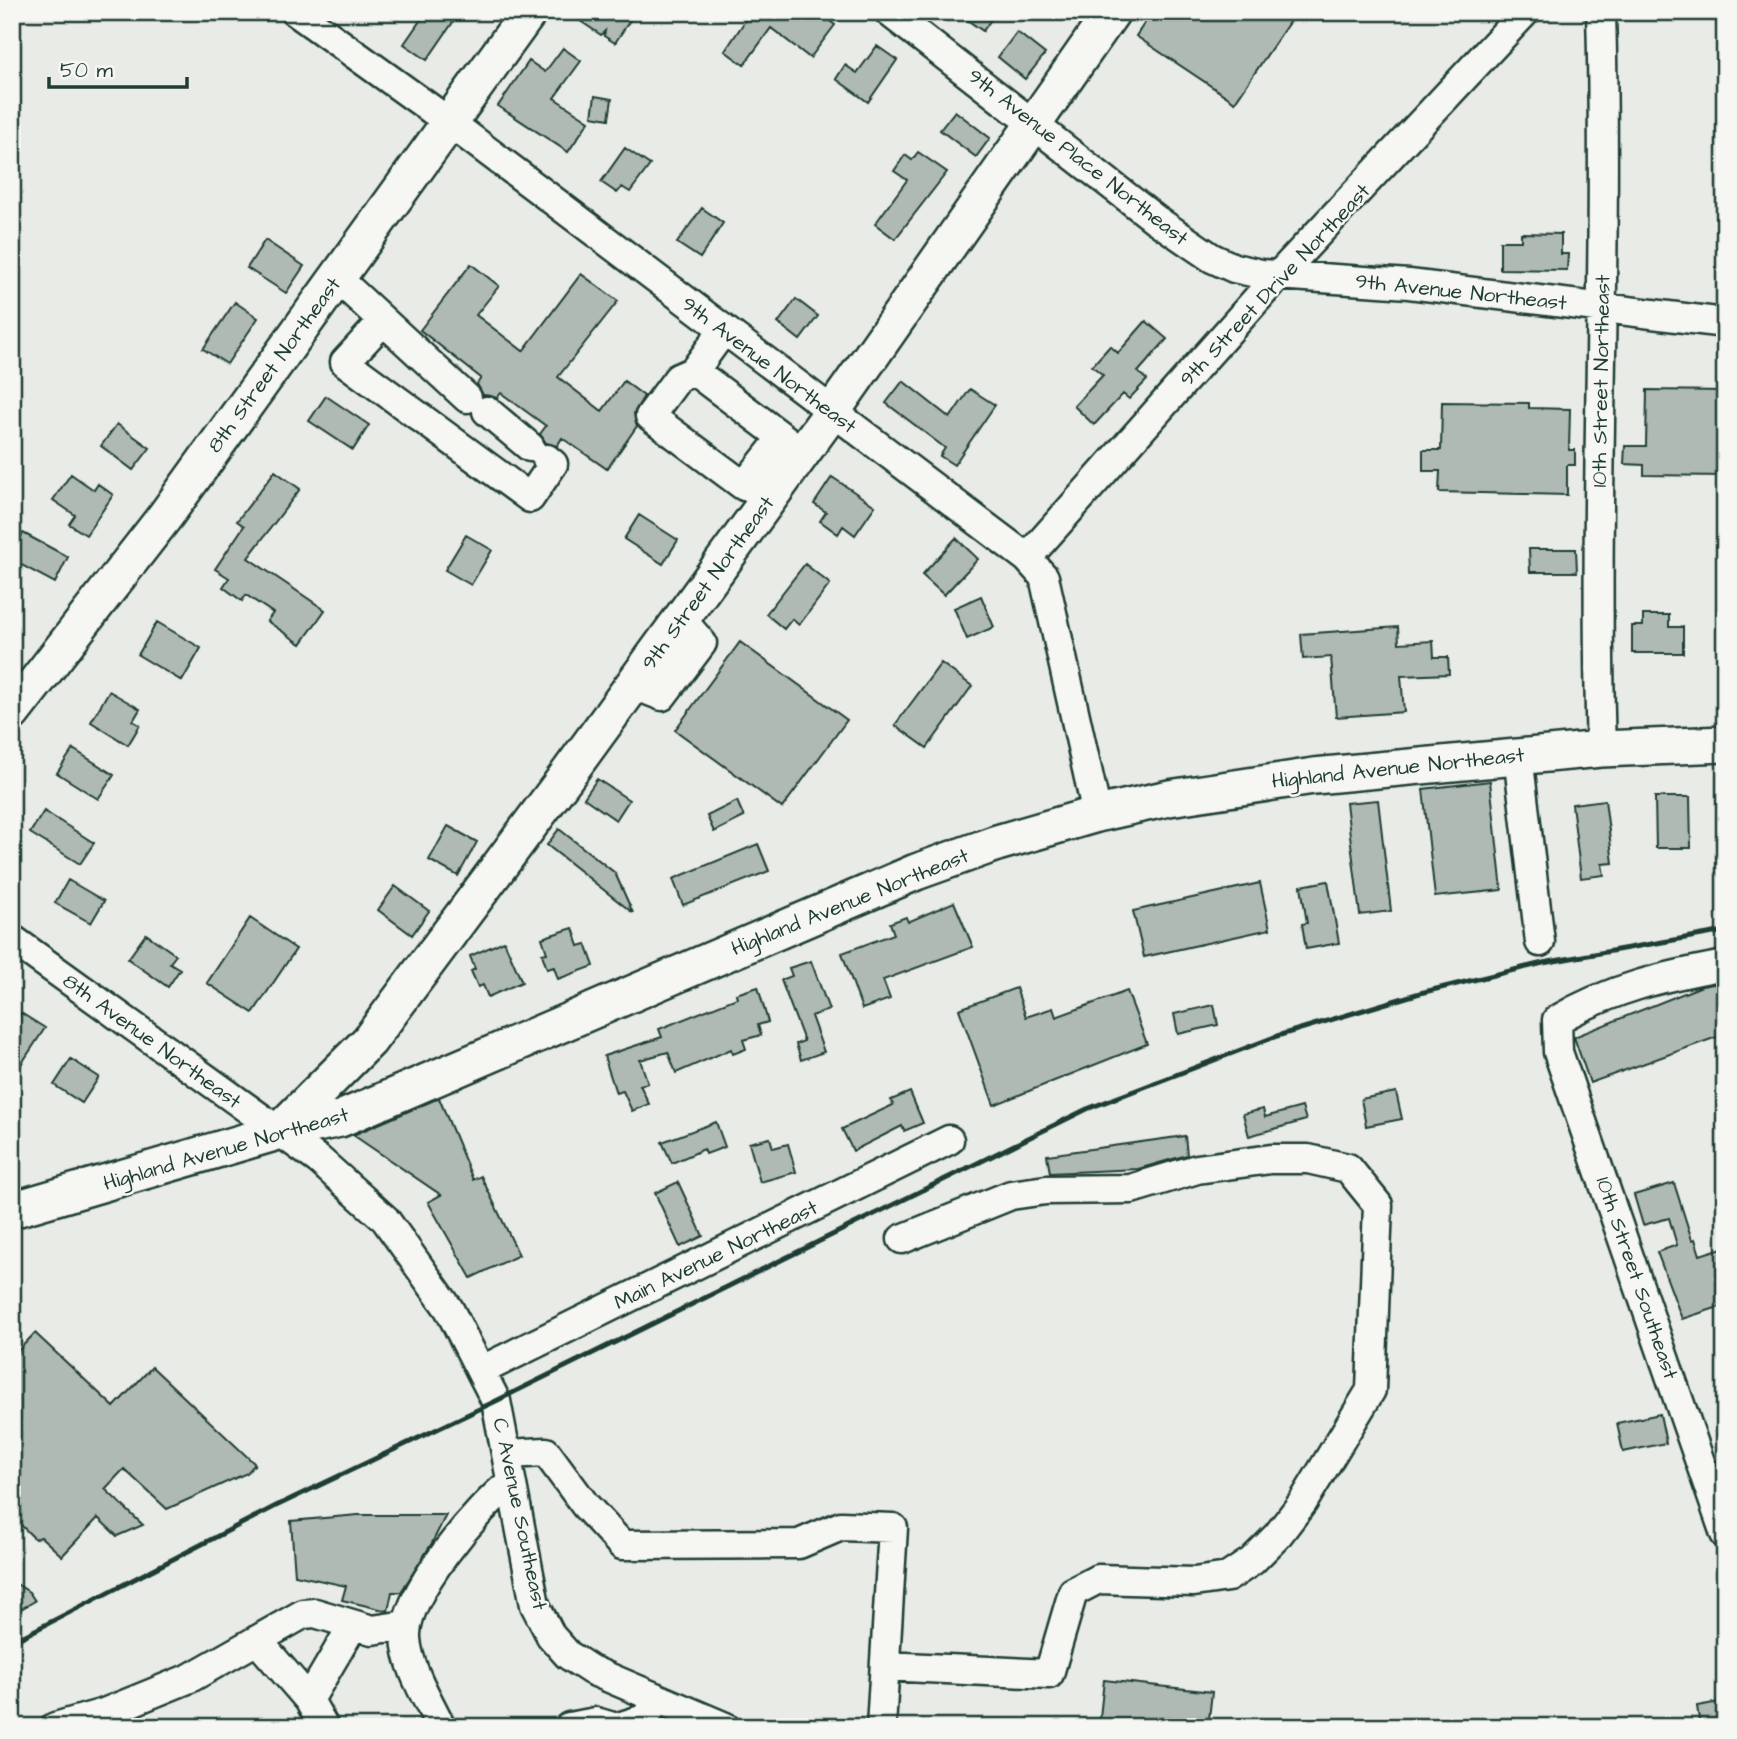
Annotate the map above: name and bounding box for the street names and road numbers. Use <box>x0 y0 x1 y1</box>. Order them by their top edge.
street label: 9th Avenue Place Northeast <box>962 62 1195 253</box>
street label: 9th Street Drive Northeast <box>1173 177 1377 393</box>
street label: 9th Avenue Northeast <box>1354 266 1569 318</box>
street label: 8th Street Northeast <box>200 271 348 459</box>
street label: 10th Street Northeast <box>1585 274 1617 488</box>
street label: 9th Avenue Northeast <box>675 290 863 441</box>
street label: 9th Street Northeast <box>635 490 781 676</box>
street label: Highland Avenue Northeast <box>1270 740 1527 798</box>
street label: Highland Avenue Northeast <box>727 841 974 965</box>
street label: 8th Avenue Northeast <box>57 966 248 1116</box>
street label: Highland Avenue Northeast <box>100 1100 353 1200</box>
street label: 10th Street Southeast <box>1589 1173 1685 1384</box>
street label: Main Avenue Northeast <box>609 1193 823 1317</box>
street label: C Avenue Southeast <box>485 1415 555 1613</box>

